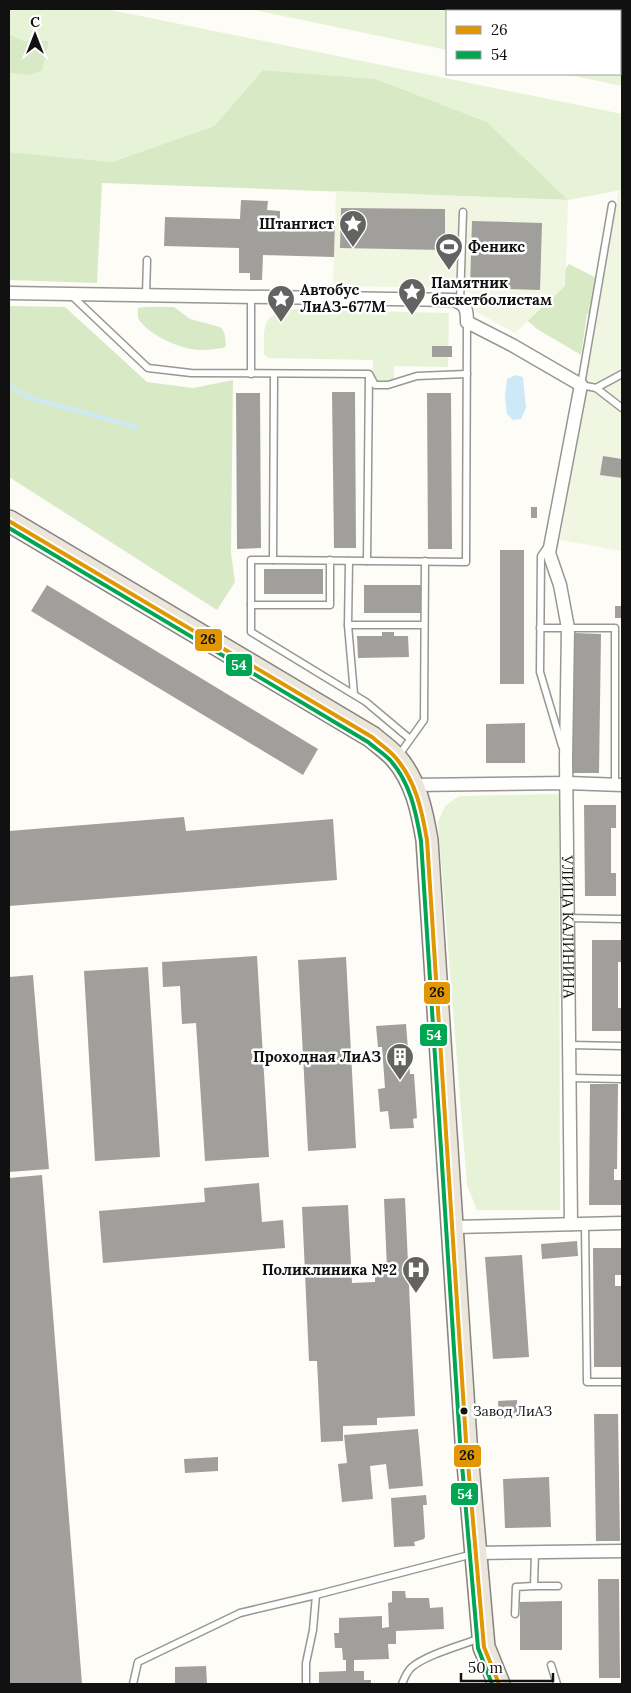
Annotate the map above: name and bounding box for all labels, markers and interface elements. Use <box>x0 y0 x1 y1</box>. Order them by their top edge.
north arrow <box>10 10 60 60</box>
legend <box>446 10 621 75</box>
text: С <box>30 13 40 31</box>
text: 26 <box>491 20 508 39</box>
text: 54 <box>491 45 507 64</box>
place icon: Штангист <box>338 209 368 248</box>
place label: Штангист <box>259 214 334 233</box>
sports icon: Феникс <box>434 232 464 271</box>
place label: Феникс <box>468 237 525 256</box>
place label: Памятник баскетболистам <box>431 273 552 309</box>
place icon: Памятник баскетболистам <box>397 277 427 316</box>
place label: Автобус ЛиАЗ-677М <box>300 280 386 316</box>
place icon: Автобус ЛиАЗ-677М <box>266 284 296 323</box>
line badge: 26 <box>194 628 223 652</box>
text: 26 <box>200 630 216 648</box>
line badge: 54 <box>225 653 253 677</box>
text: 54 <box>231 656 247 674</box>
street label: УЛИЦА КАЛИНИНА <box>558 854 579 999</box>
line badge: 26 <box>423 981 451 1005</box>
text: 26 <box>429 983 445 1001</box>
line badge: 54 <box>419 1023 448 1047</box>
text: 54 <box>426 1026 442 1044</box>
building icon: Проходная ЛиАЗ <box>385 1042 415 1081</box>
place label: Проходная ЛиАЗ <box>253 1047 381 1066</box>
hospital icon: Поликлиника №2 <box>401 1255 431 1294</box>
place label: Поликлиника №2 <box>262 1260 397 1279</box>
place label: Завод ЛиАЗ <box>473 1402 552 1420</box>
marker: Завод ЛиАЗ <box>459 1406 469 1416</box>
line badge: 26 <box>453 1444 482 1468</box>
text: 26 <box>459 1446 475 1464</box>
line badge: 54 <box>450 1482 479 1506</box>
text: 54 <box>457 1485 473 1503</box>
scale bar <box>461 1650 554 1682</box>
text: 50 m <box>468 1658 503 1677</box>

